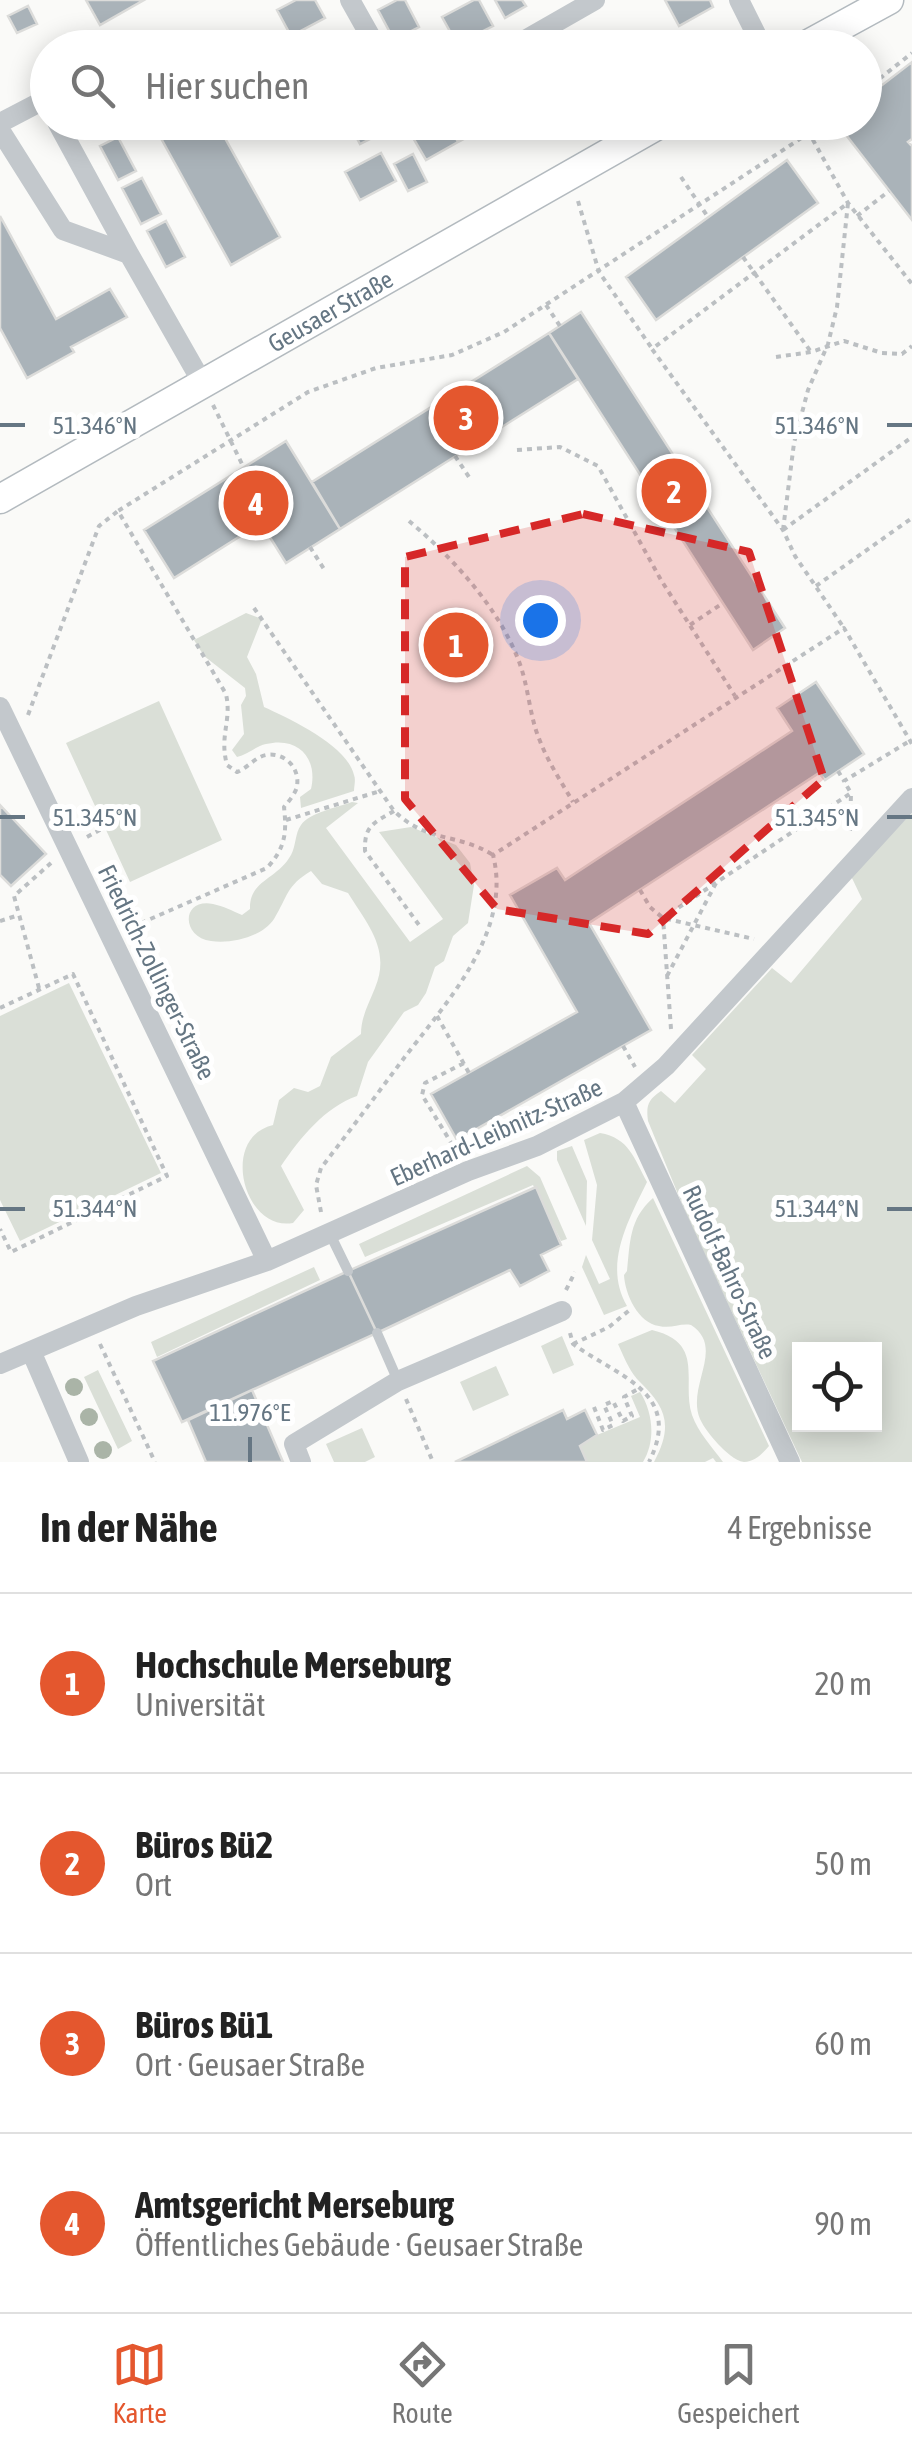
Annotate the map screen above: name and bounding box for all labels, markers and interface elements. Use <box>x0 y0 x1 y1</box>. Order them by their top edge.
search box <box>30 30 882 140</box>
icon: search <box>65 58 120 113</box>
text: Hier suchen <box>145 64 309 107</box>
street label: Geusaer Straße <box>263 265 398 358</box>
pin: 3 <box>434 380 498 456</box>
text: 51.346°N <box>53 411 137 439</box>
text: 51.346°N <box>775 411 859 439</box>
pin: 2 <box>642 454 706 528</box>
pin: 4 <box>224 466 288 540</box>
your location <box>515 595 566 646</box>
pin: 1 <box>424 608 488 682</box>
text: 51.345°N <box>53 803 137 831</box>
text: 51.345°N <box>775 803 859 831</box>
street label: Friedrich-Zollinger-Straße <box>93 860 221 1084</box>
street label: Eberhard-Leibnitz-Straße <box>386 1073 606 1191</box>
street label: Rudolf-Bahro-Straße <box>678 1181 782 1363</box>
text: 51.344°N <box>53 1194 137 1222</box>
text: 51.344°N <box>775 1194 859 1222</box>
map controls <box>792 1342 882 1432</box>
button: locate <box>792 1342 882 1432</box>
text: 11.976°E <box>210 1398 291 1426</box>
text: In der Nähe <box>40 1503 218 1551</box>
text: 4 Ergebnisse <box>728 1509 872 1546</box>
text: Hochschule Merseburg <box>135 1643 451 1686</box>
text: 1 <box>65 1665 80 1702</box>
text: 20 m <box>814 1665 872 1702</box>
text: Universität <box>135 1686 266 1723</box>
text: Büros Bü2 <box>135 1823 273 1866</box>
text: 2 <box>65 1845 80 1882</box>
text: 50 m <box>814 1845 872 1882</box>
text: Ort <box>135 1866 172 1903</box>
text: Büros Bü1 <box>135 2003 273 2046</box>
text: 3 <box>65 2025 80 2062</box>
text: 60 m <box>814 2025 872 2062</box>
text: Ort · Geusaer Straße <box>135 2046 365 2083</box>
text: Amtsgericht Merseburg <box>135 2183 454 2226</box>
text: 4 <box>65 2205 80 2242</box>
text: 90 m <box>814 2205 872 2242</box>
text: Öffentliches Gebäude · Geusaer Straße <box>135 2226 583 2263</box>
tab: Karte <box>112 2337 167 2429</box>
tab: Route <box>392 2337 453 2429</box>
tab: Gespeichert <box>677 2337 800 2429</box>

